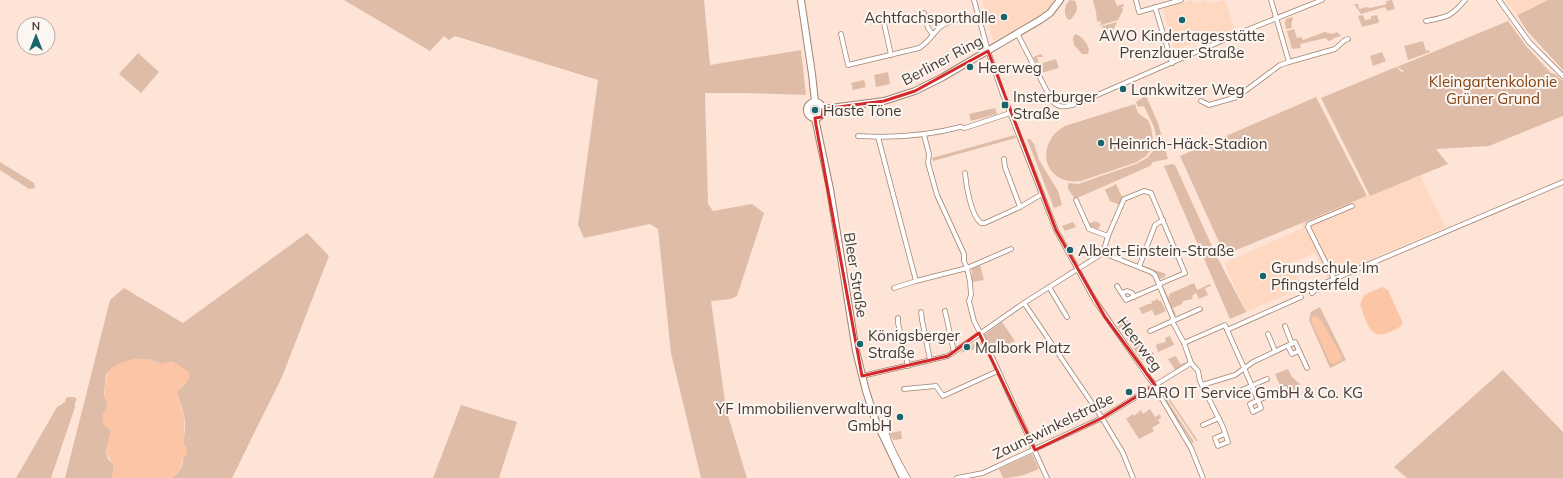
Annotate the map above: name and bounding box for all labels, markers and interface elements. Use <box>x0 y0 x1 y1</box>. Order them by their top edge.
place label: Achtfachsporthalle <box>864 8 996 27</box>
marker: Achtfachsporthalle <box>999 12 1009 22</box>
marker: AWO Kindertagesstätte Prenzlauer Straße <box>1177 15 1187 25</box>
north arrow <box>16 16 56 56</box>
text: N <box>32 19 40 33</box>
place label: AWO Kindertagesstätte Prenzlauer Straße <box>1099 26 1265 62</box>
street label: Berliner Ring <box>898 31 986 89</box>
place label: Heerweg <box>978 58 1042 77</box>
marker: Heerweg <box>965 62 975 72</box>
park label: Kleingartenkolonie Grüner Grund <box>1429 72 1557 108</box>
place label: Lankwitzer Weg <box>1131 80 1244 99</box>
marker: Lankwitzer Weg <box>1118 84 1128 94</box>
place label: Insterburger Straße <box>1013 87 1098 123</box>
marker: Insterburger Straße <box>1000 100 1010 110</box>
place label: Haste Töne <box>823 101 902 120</box>
marker: Haste Töne <box>810 105 820 115</box>
place label: Heinrich-Häck-Stadion <box>1109 134 1267 153</box>
marker: Heinrich-Häck-Stadion <box>1096 138 1106 148</box>
street label: Bleer Straße <box>840 231 872 319</box>
place label: Albert-Einstein-Straße <box>1078 241 1234 260</box>
marker: Albert-Einstein-Straße <box>1065 245 1075 255</box>
place label: Grundschule Im Pfingsterfeld <box>1271 258 1379 294</box>
marker: Grundschule Im Pfingsterfeld <box>1258 271 1268 281</box>
street label: Heerweg <box>1113 313 1167 375</box>
place label: Königsberger Straße <box>868 326 960 362</box>
place label: Malbork Platz <box>975 338 1071 357</box>
marker: Königsberger Straße <box>855 339 865 349</box>
marker: Malbork Platz <box>962 342 972 352</box>
place label: BARO IT Service GmbH & Co. KG <box>1137 383 1363 402</box>
marker: BARO IT Service GmbH & Co. KG <box>1124 387 1134 397</box>
street label: Zaunswinkelstraße <box>990 389 1116 463</box>
place label: YF Immobilienverwaltung GmbH <box>715 399 892 435</box>
marker: YF Immobilienverwaltung GmbH <box>895 412 905 422</box>

